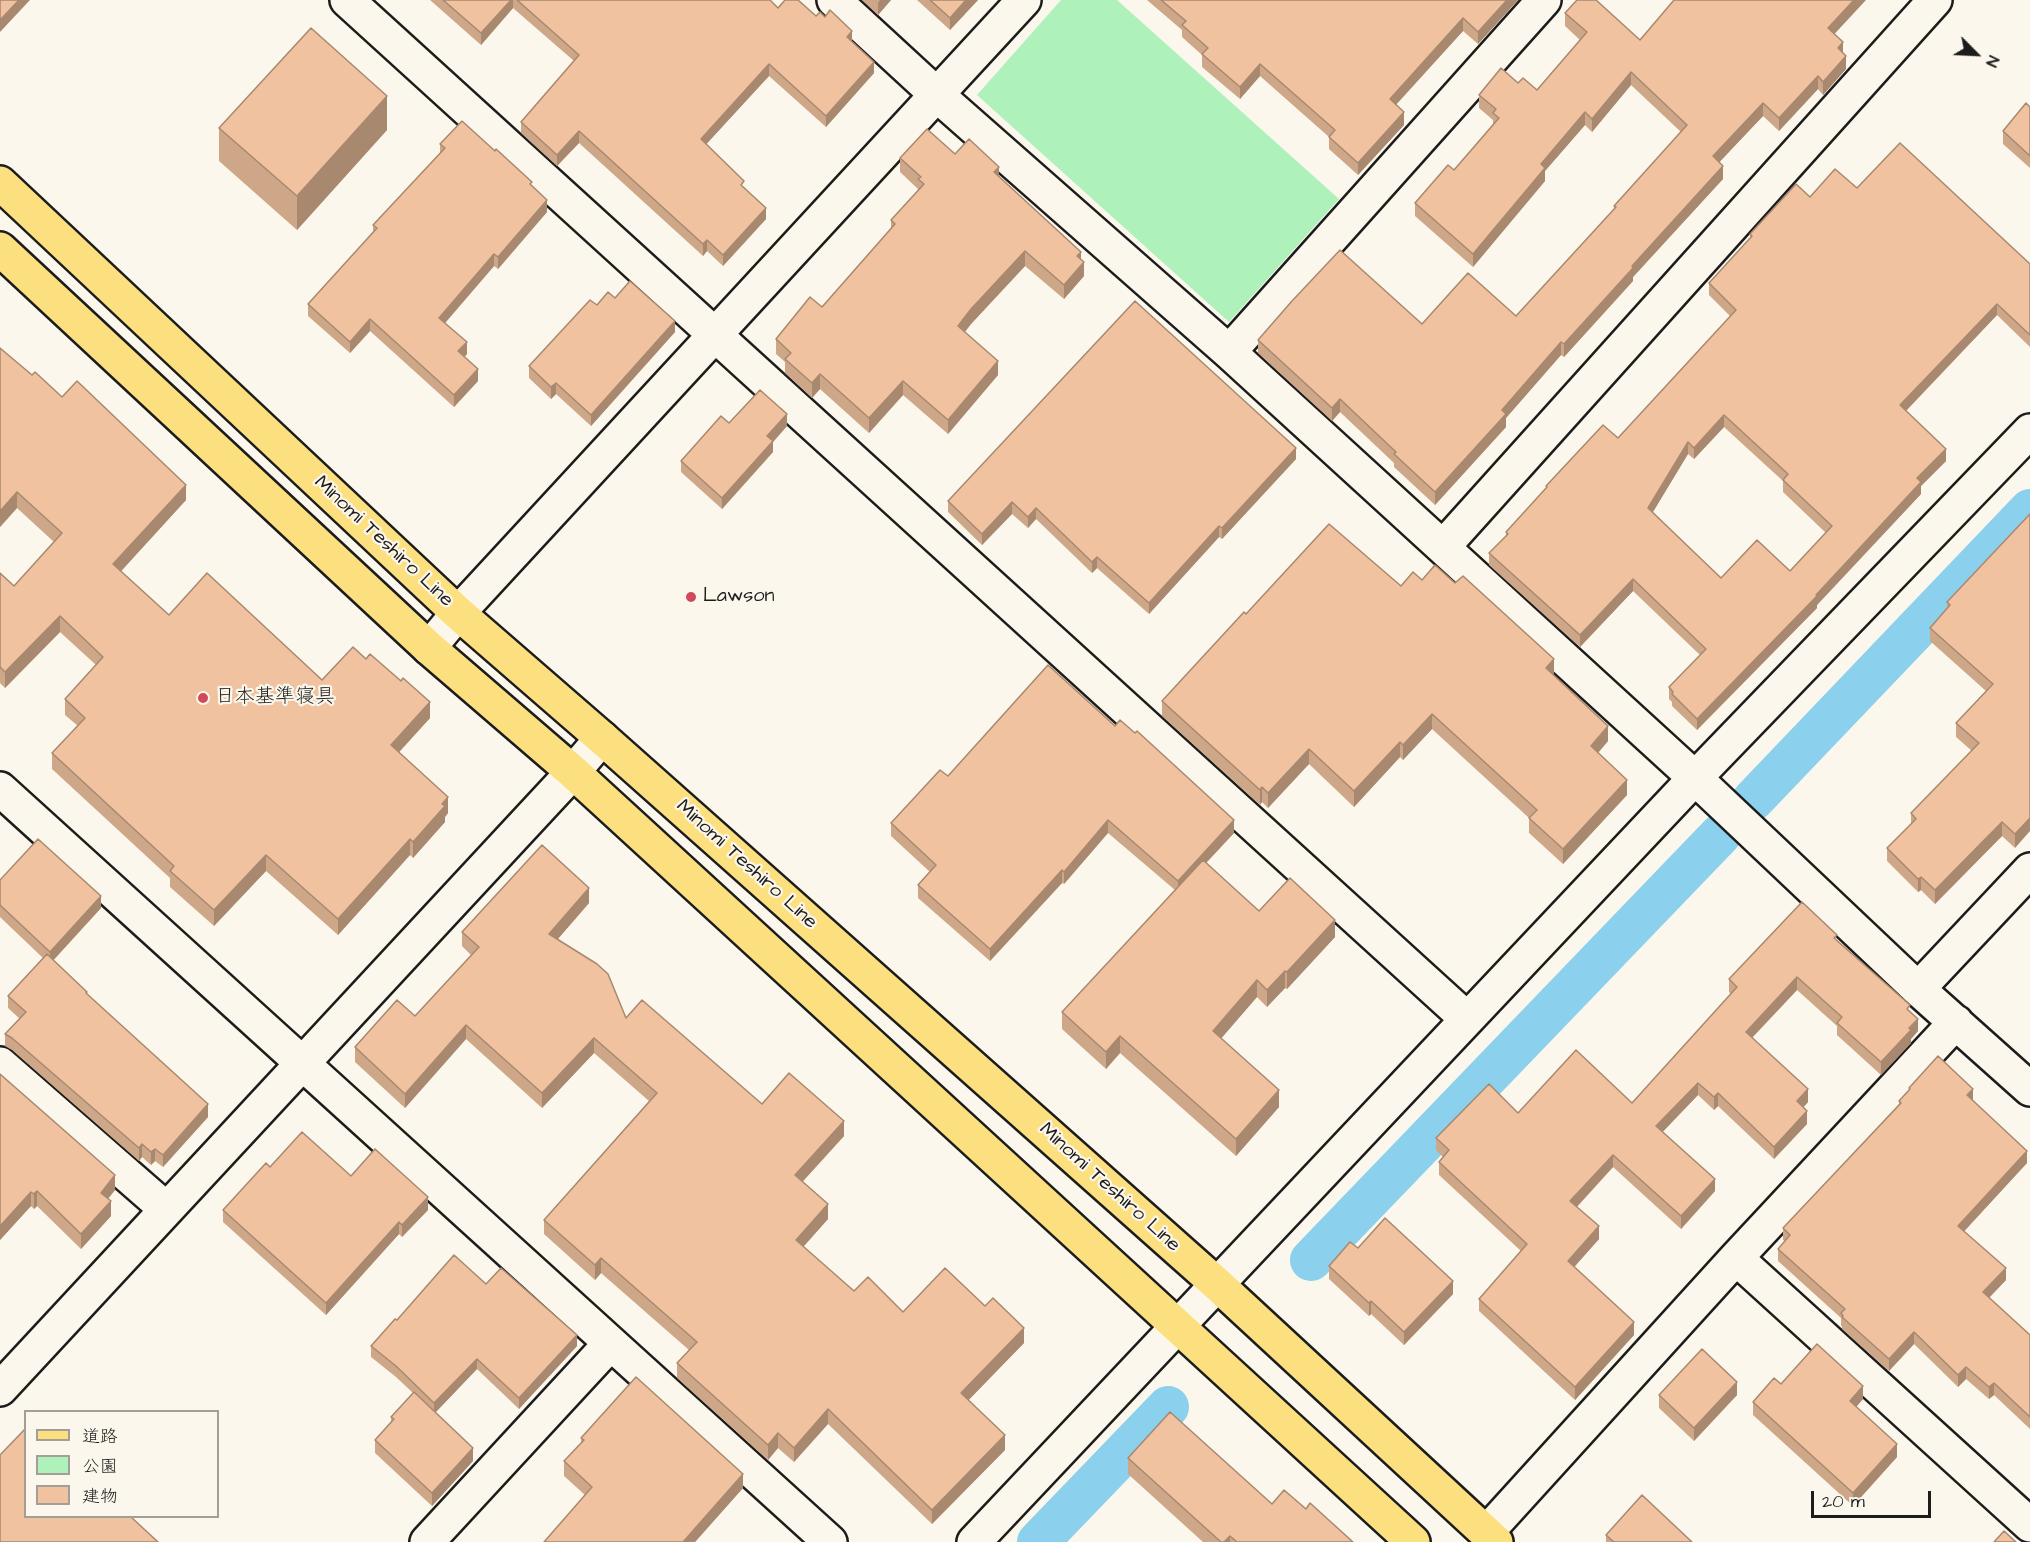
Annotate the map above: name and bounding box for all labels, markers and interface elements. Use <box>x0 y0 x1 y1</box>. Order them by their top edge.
north arrow <box>1946 24 2006 84</box>
text: N <box>1980 52 2005 70</box>
street label: Minomi Teshiro Line <box>308 471 458 613</box>
place label: Lawson <box>703 585 774 609</box>
marker: Lawson <box>684 590 698 604</box>
place label: 日本基準寝具 <box>215 686 335 710</box>
marker: 日本基準寝具 <box>196 691 210 705</box>
street label: Minomi Teshiro Line <box>670 795 822 935</box>
street label: Minomi Teshiro Line <box>1033 1118 1185 1258</box>
legend <box>24 1410 219 1518</box>
text: 道路 <box>82 1424 118 1449</box>
text: 公園 <box>82 1454 118 1479</box>
scale bar <box>1814 1479 1934 1517</box>
text: 建物 <box>82 1484 118 1509</box>
text: 20 m <box>1822 1489 1865 1514</box>

